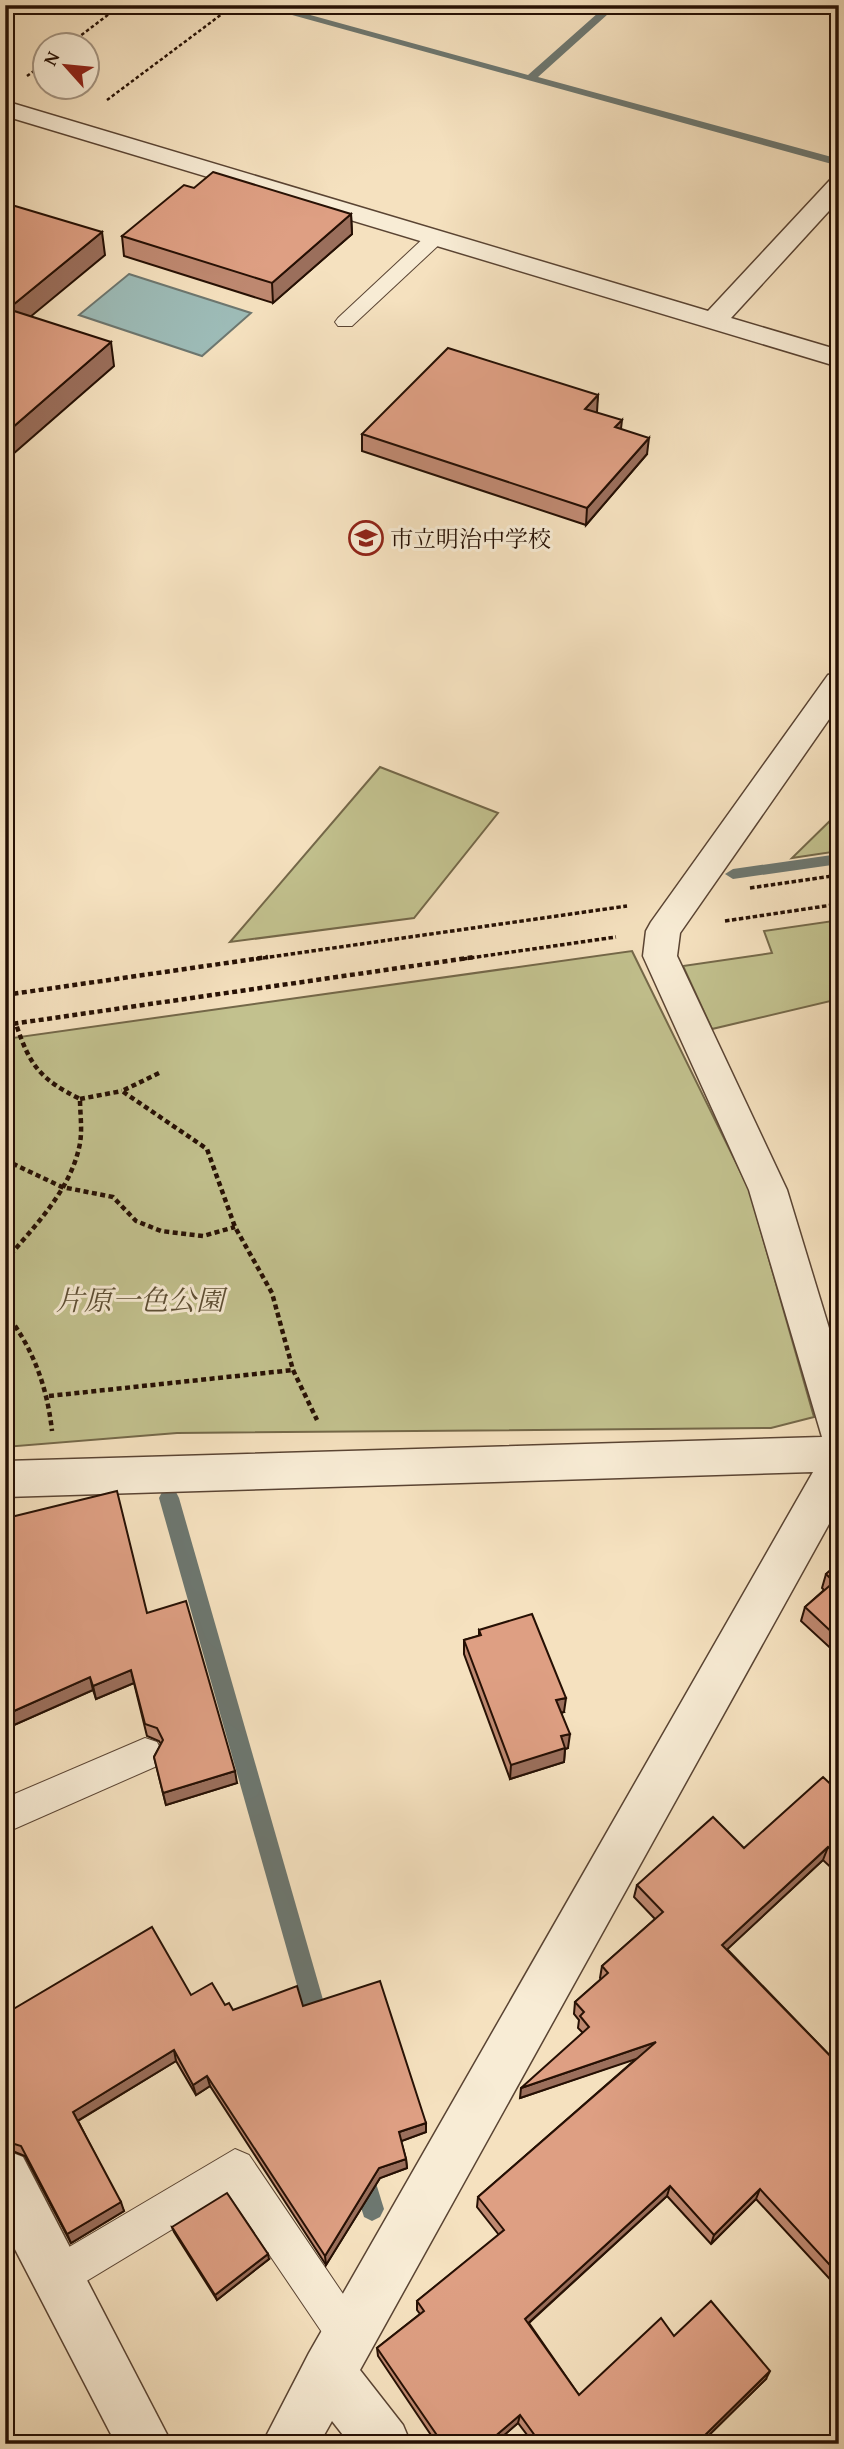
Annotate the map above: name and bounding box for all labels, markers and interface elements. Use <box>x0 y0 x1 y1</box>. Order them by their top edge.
north arrow <box>32 32 102 102</box>
text: N <box>35 46 66 70</box>
school or university icon: 市立明治中学校 <box>347 519 385 557</box>
place label: 市立明治中学校 <box>390 522 551 555</box>
park label: 片原一色公園 <box>56 1279 228 1320</box>

